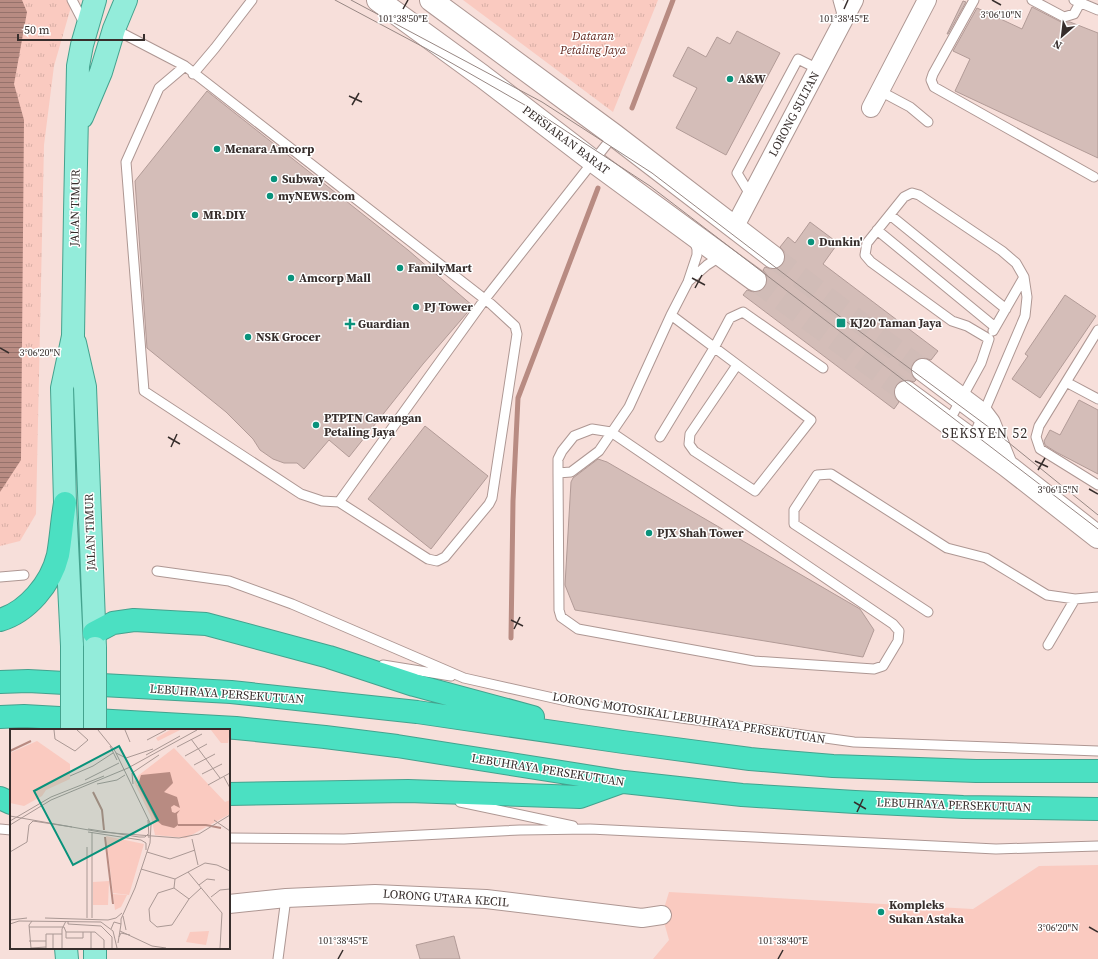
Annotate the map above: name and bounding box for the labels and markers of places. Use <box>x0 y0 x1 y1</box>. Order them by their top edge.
place label: A&W <box>738 71 766 87</box>
marker: A&W <box>725 74 735 84</box>
place label: Menara Amcorp <box>225 141 314 157</box>
marker: Menara Amcorp <box>212 144 222 154</box>
place label: Subway <box>282 171 325 187</box>
marker: Subway <box>269 174 279 184</box>
place label: myNEWS.com <box>278 188 355 204</box>
marker: myNEWS.com <box>265 191 275 201</box>
place label: MR.DIY <box>203 207 246 223</box>
marker: MR.DIY <box>190 210 200 220</box>
place label: Dunkin' <box>819 234 863 250</box>
marker: Dunkin' <box>806 237 816 247</box>
place label: FamilyMart <box>408 260 473 276</box>
marker: FamilyMart <box>395 263 405 273</box>
place label: Amcorp Mall <box>299 270 371 286</box>
marker: Amcorp Mall <box>286 273 296 283</box>
place label: PJ Tower <box>424 299 473 315</box>
marker: PJ Tower <box>411 302 421 312</box>
place label: KJ20 Taman Jaya <box>850 315 942 331</box>
place label: Guardian <box>358 316 410 332</box>
marker: KJ20 Taman Jaya <box>835 317 847 329</box>
marker: Guardian <box>345 319 355 329</box>
place label: NSK Grocer <box>256 329 321 345</box>
marker: NSK Grocer <box>243 332 253 342</box>
place label: PTPTN Cawangan Petaling Jaya <box>324 410 422 440</box>
marker: PTPTN Cawangan Petaling Jaya <box>311 420 321 430</box>
place label: PJX Shah Tower <box>657 525 744 541</box>
marker: PJX Shah Tower <box>644 528 654 538</box>
place label: Kompleks Sukan Astaka <box>889 897 964 927</box>
marker: Kompleks Sukan Astaka <box>876 907 886 917</box>

